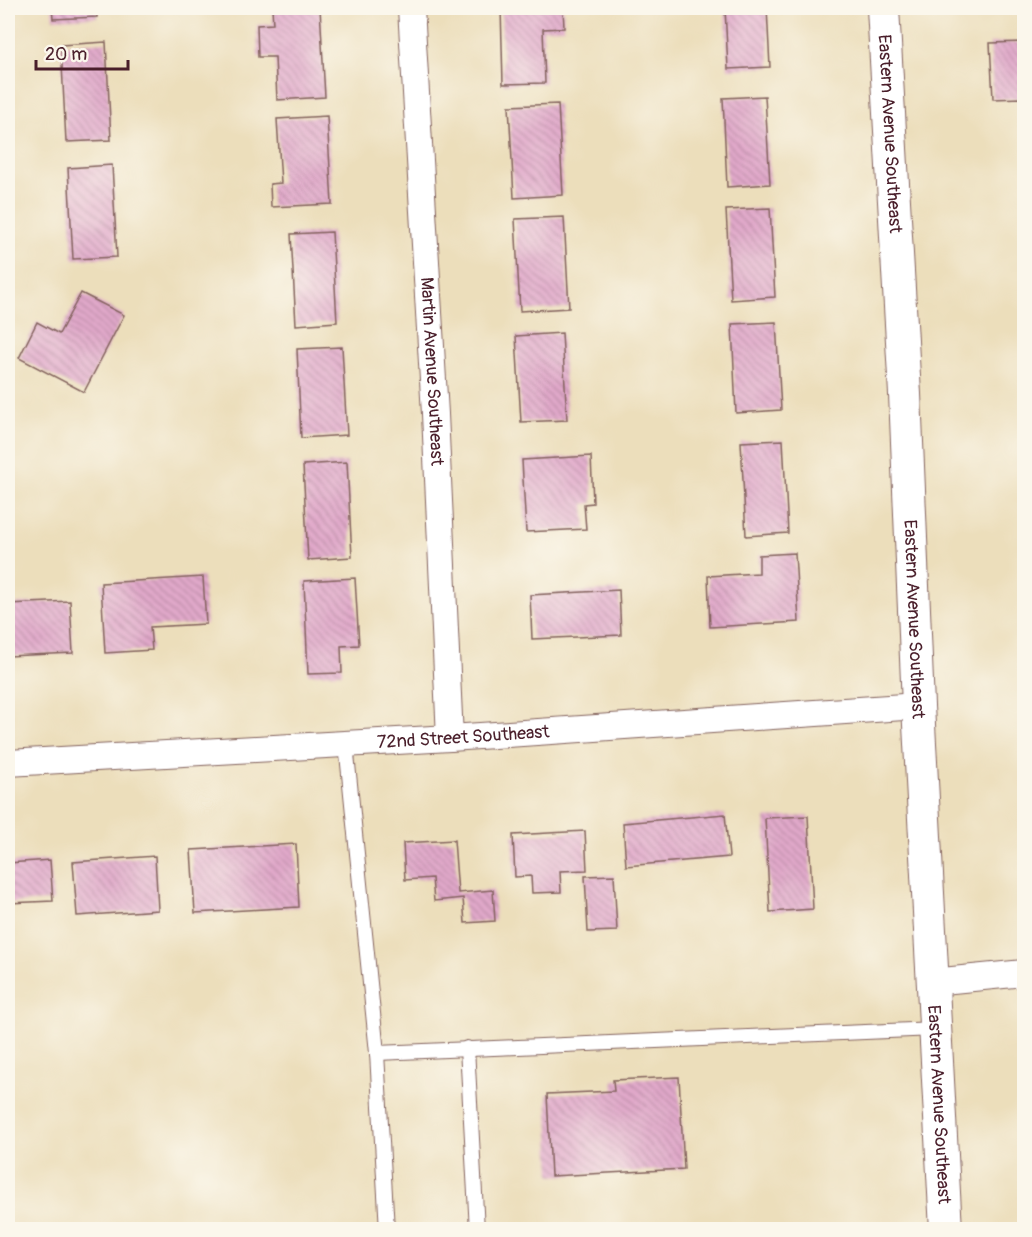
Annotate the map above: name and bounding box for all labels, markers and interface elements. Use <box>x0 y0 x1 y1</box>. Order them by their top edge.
scale bar <box>36 33 128 71</box>
street label: Eastern Avenue Southeast <box>873 34 907 235</box>
text: 20 m <box>45 43 87 66</box>
street label: Martin Avenue Southeast <box>415 276 448 467</box>
street label: Eastern Avenue Southeast <box>898 519 930 720</box>
street label: 72nd Street Southeast <box>376 720 551 754</box>
street label: Eastern Avenue Southeast <box>922 1004 956 1205</box>

